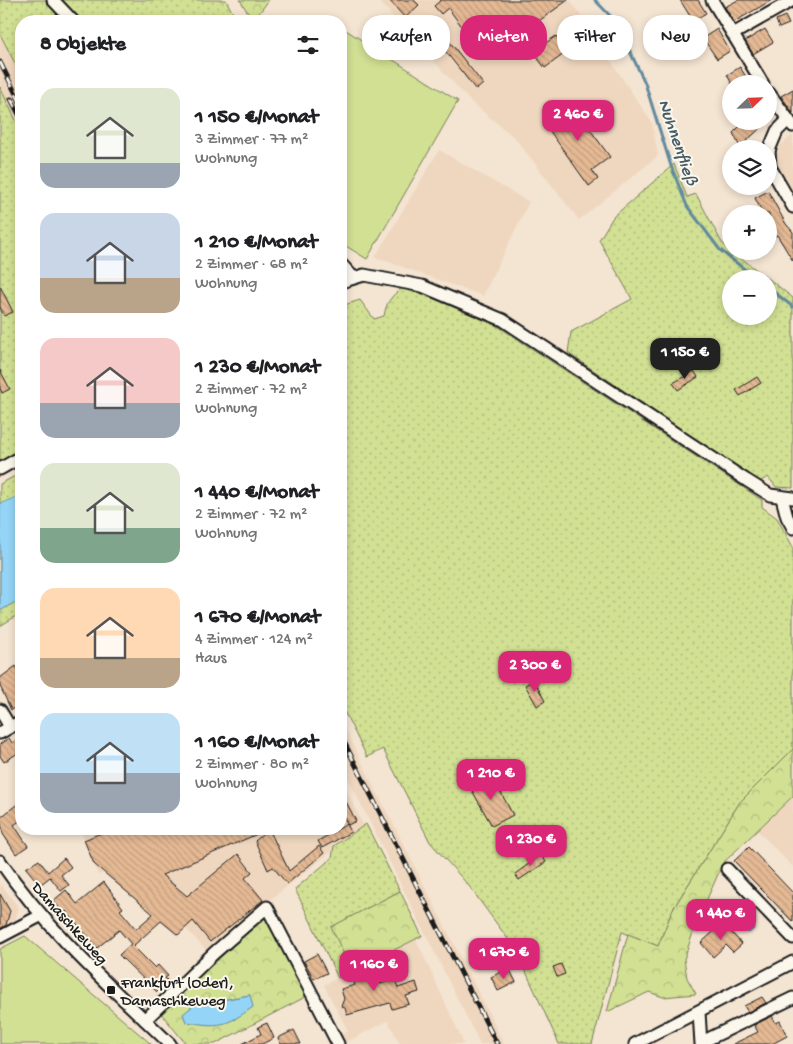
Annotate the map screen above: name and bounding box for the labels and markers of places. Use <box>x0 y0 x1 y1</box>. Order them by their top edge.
pin: 2 460 € <box>532 100 624 142</box>
pin: 1 150 € <box>639 338 731 380</box>
pin: 2 300 € <box>489 650 581 693</box>
pin: 1 210 € <box>445 758 537 801</box>
pin: 1 230 € <box>485 824 577 867</box>
pin: 1 440 € <box>675 898 767 941</box>
pin: 1 670 € <box>458 938 550 980</box>
pin: 1 160 € <box>328 950 420 992</box>
place label: Frankfurt (Oder), Damaschkeweg <box>120 975 234 1012</box>
marker: Frankfurt (Oder), Damaschkeweg <box>105 984 117 996</box>

